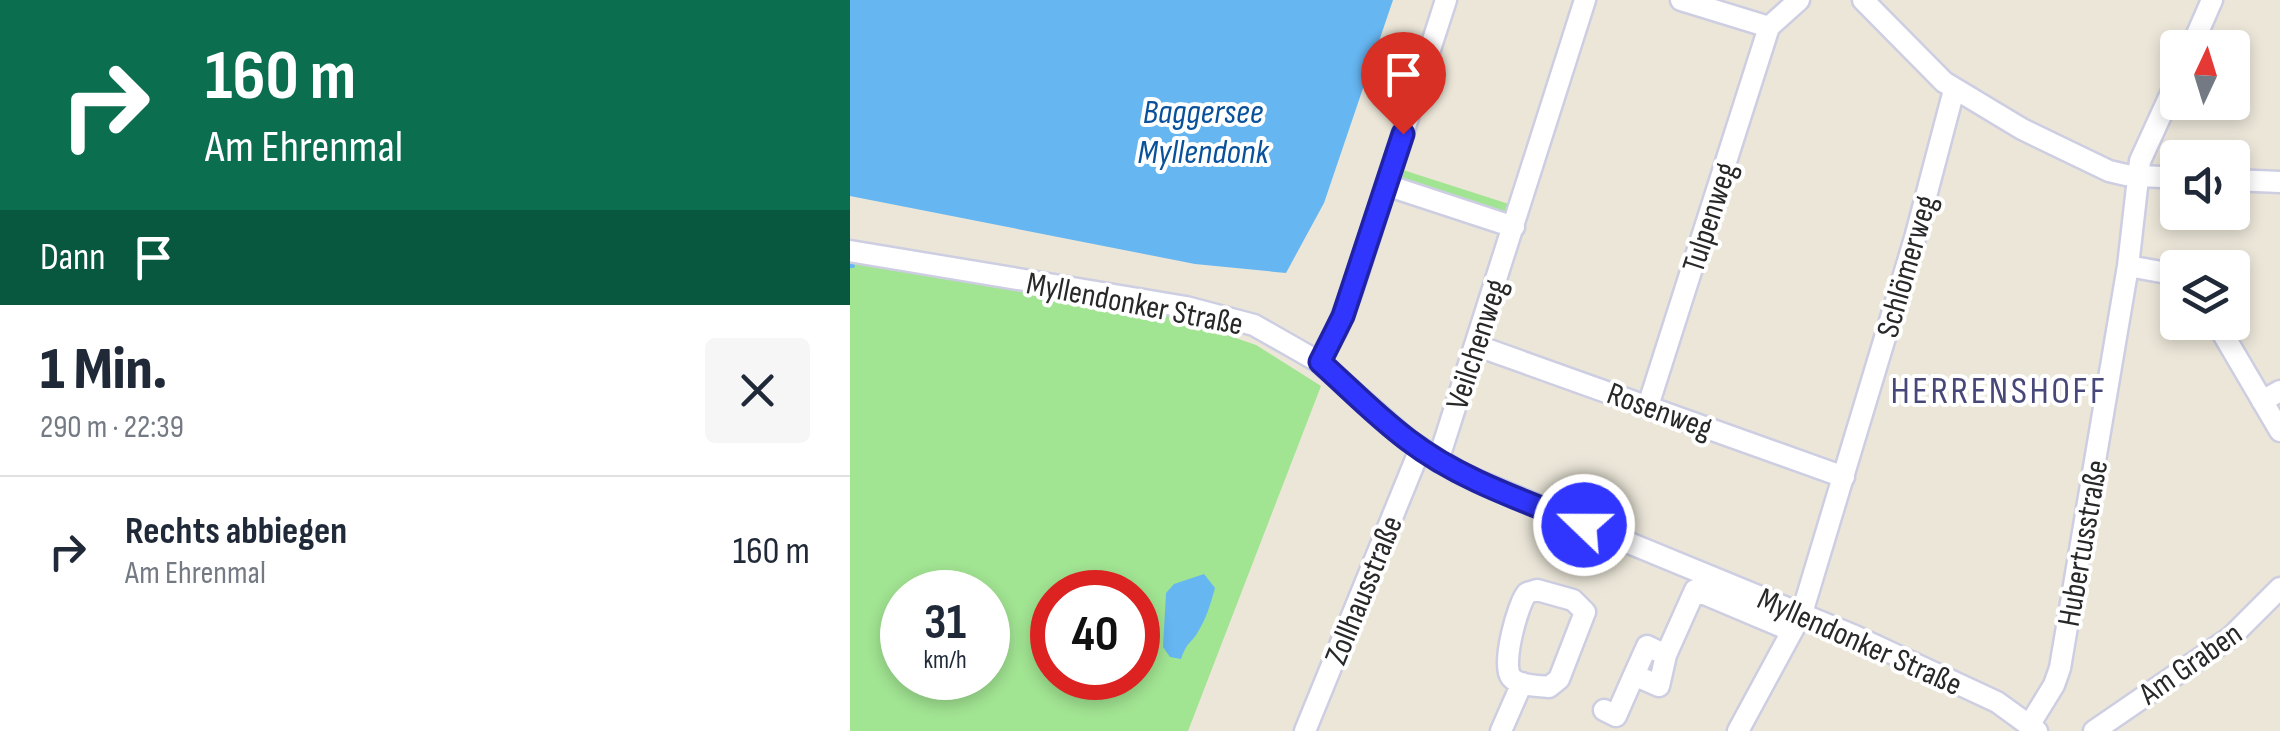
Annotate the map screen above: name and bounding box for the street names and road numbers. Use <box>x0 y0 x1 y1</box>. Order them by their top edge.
street label: Tulpenweg <box>1674 158 1746 277</box>
street label: Schlömerweg <box>1869 191 1946 342</box>
street label: Myllendonker Straße <box>1023 264 1246 345</box>
street label: Veilchenweg <box>1438 274 1517 415</box>
street label: Rosenweg <box>1602 374 1717 448</box>
street label: Hubertusstraße <box>2050 457 2117 629</box>
street label: Zollhausstraße <box>1317 511 1412 671</box>
street label: Myllendonker Straße <box>1751 580 1968 705</box>
street label: Am Graben <box>2131 615 2250 714</box>

